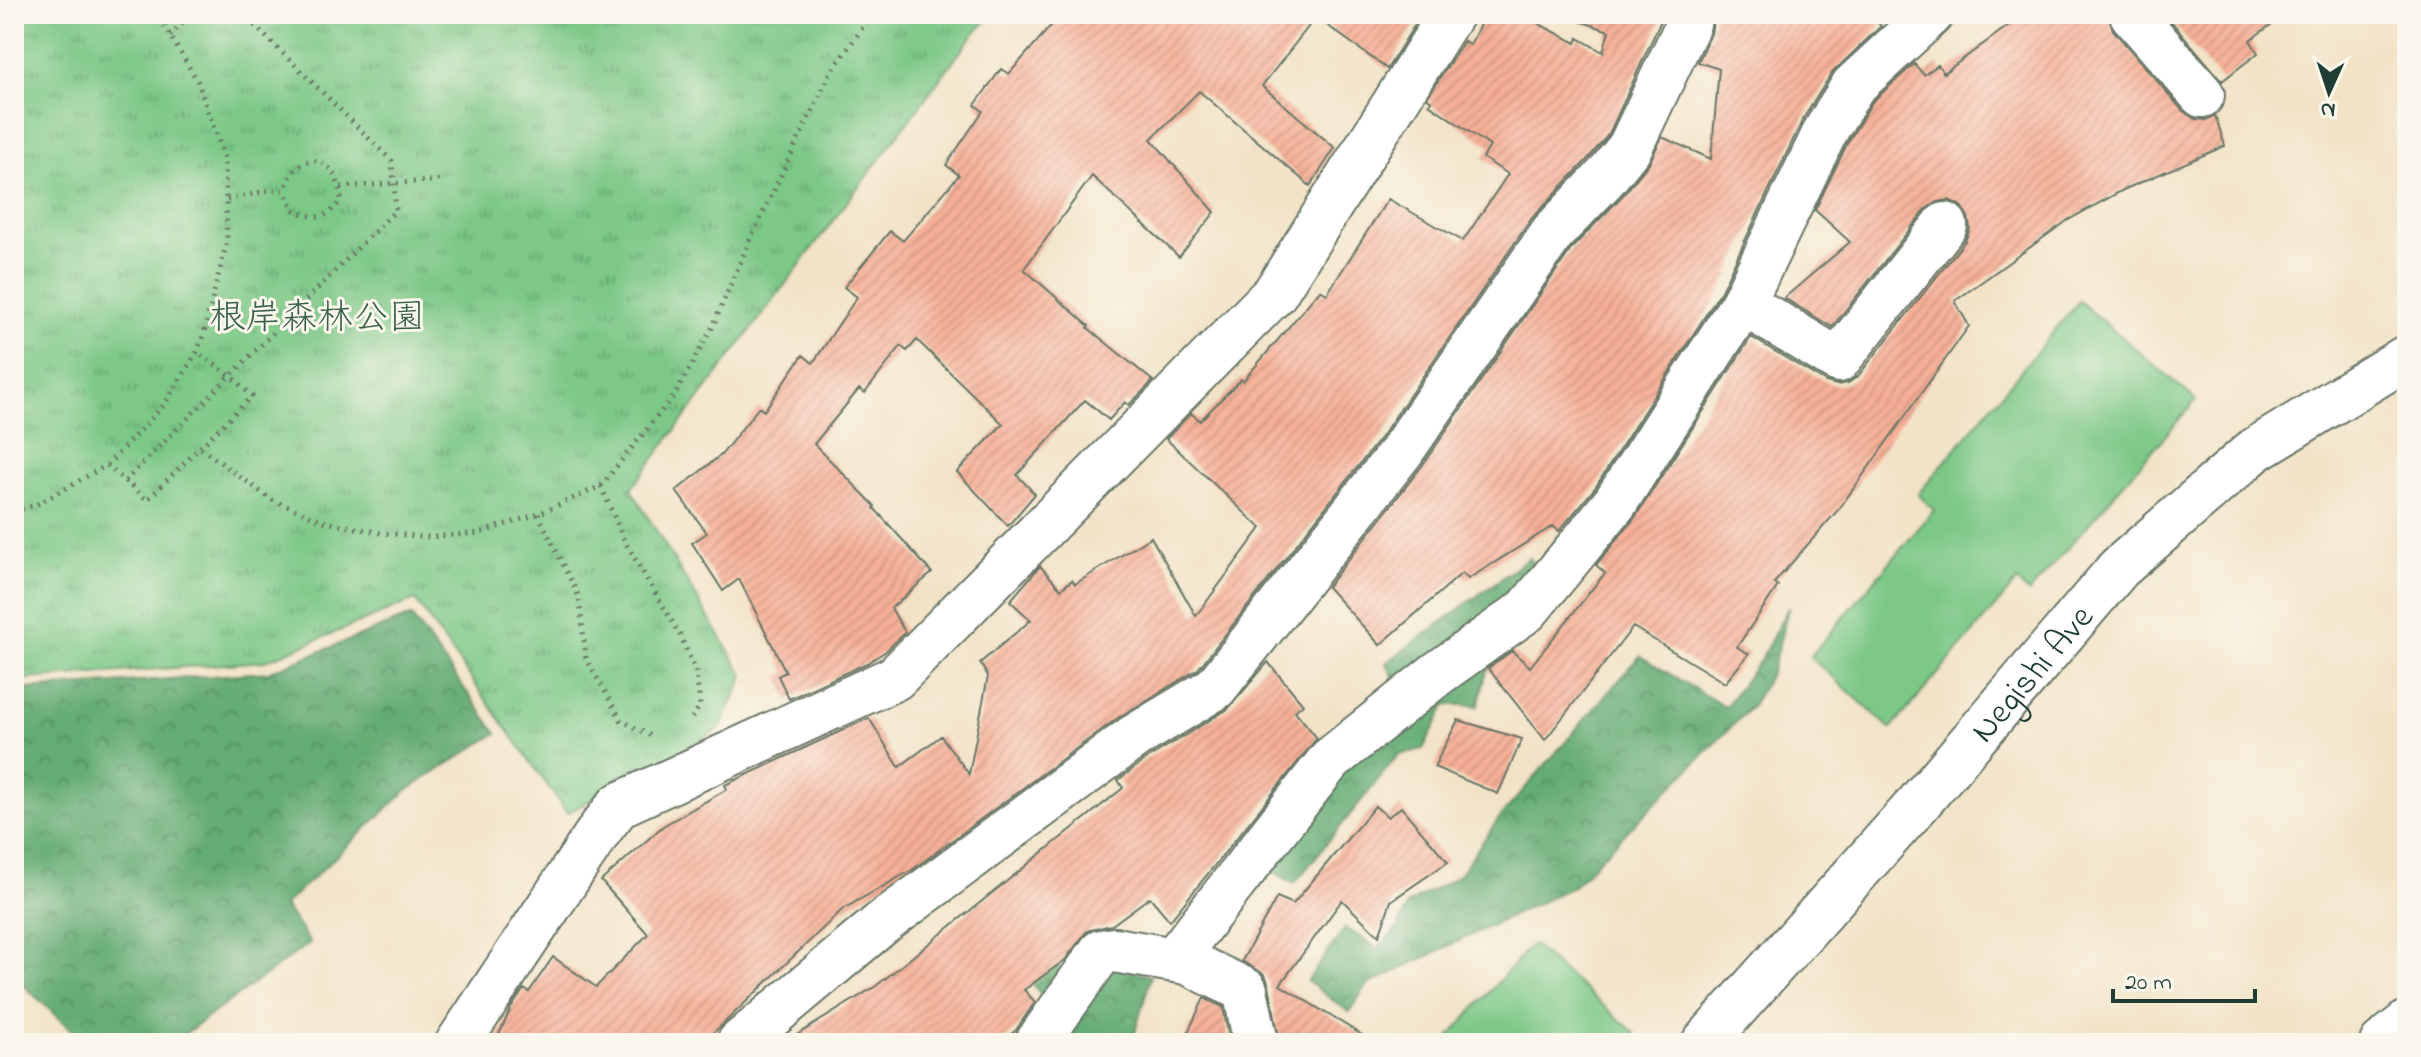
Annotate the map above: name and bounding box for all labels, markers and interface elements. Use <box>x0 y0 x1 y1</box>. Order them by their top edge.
north arrow <box>2289 52 2369 132</box>
text: N <box>2320 93 2336 125</box>
park label: 根岸森林公園 <box>209 293 425 346</box>
street label: Negishi Ave <box>1959 593 2109 756</box>
scale bar <box>2113 953 2255 1003</box>
text: 20 m <box>2125 966 2172 1001</box>

